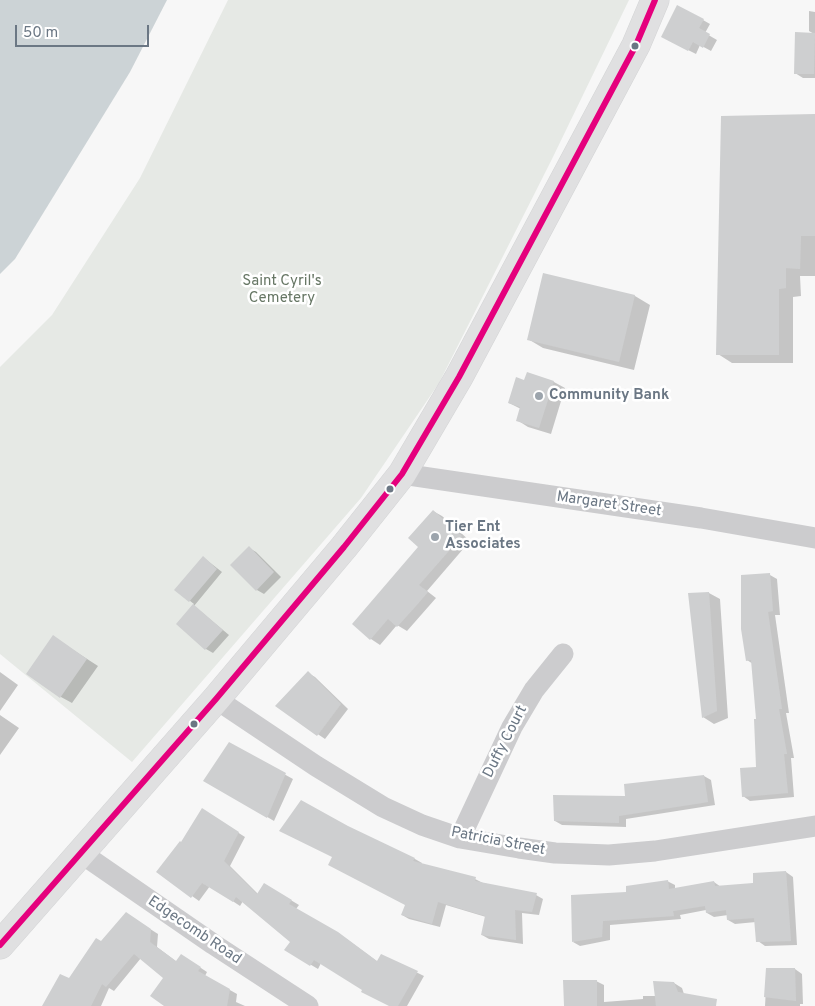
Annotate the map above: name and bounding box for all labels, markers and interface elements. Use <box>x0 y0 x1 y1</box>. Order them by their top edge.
scale bar <box>18 15 151 47</box>
text: 50 m <box>23 24 58 43</box>
unlabelled marker <box>630 41 640 51</box>
park label: Saint Cyril's Cemetery <box>242 273 322 308</box>
place label: Community Bank <box>549 387 669 405</box>
marker: Community Bank <box>533 390 545 402</box>
unlabelled marker <box>385 484 395 494</box>
street label: Margaret Street <box>555 489 663 521</box>
place label: Tier Ent Associates <box>445 519 521 554</box>
marker: Tier Ent Associates <box>429 531 441 543</box>
street label: Duffy Court <box>480 703 532 781</box>
unlabelled marker <box>189 719 199 729</box>
street label: Patricia Street <box>449 824 547 860</box>
street label: Edgecomb Road <box>144 893 244 969</box>

